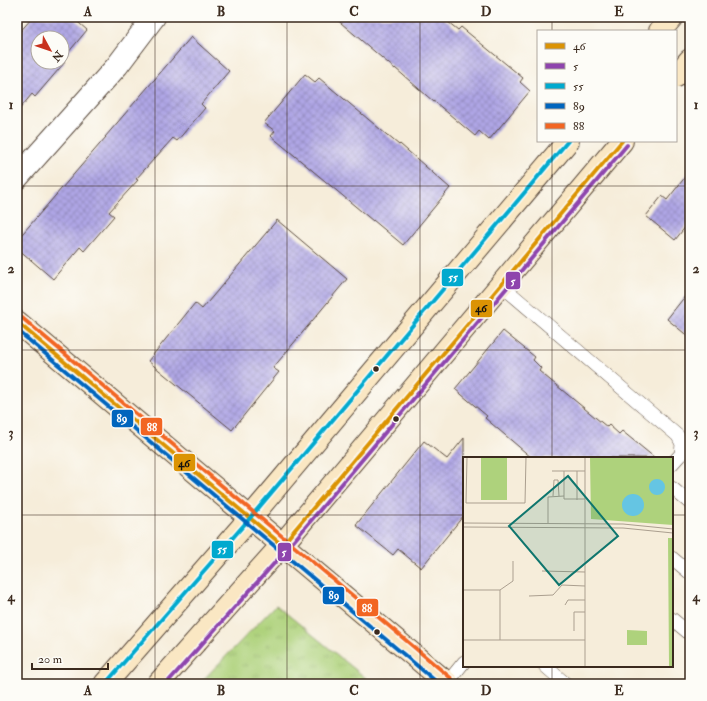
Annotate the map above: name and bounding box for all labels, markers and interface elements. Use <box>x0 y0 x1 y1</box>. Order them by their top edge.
text: A <box>83 4 93 20</box>
text: B <box>217 4 225 20</box>
text: C <box>349 4 359 20</box>
text: D <box>481 4 492 20</box>
text: E <box>614 4 624 20</box>
north arrow <box>30 30 70 70</box>
legend <box>537 30 677 142</box>
text: 46 <box>573 39 586 54</box>
text: N <box>48 47 66 65</box>
text: 5 <box>573 59 579 74</box>
text: 55 <box>573 79 584 94</box>
text: 1 <box>9 97 14 113</box>
text: 1 <box>694 97 699 113</box>
text: 89 <box>573 99 585 114</box>
text: 88 <box>573 119 585 134</box>
text: 2 <box>8 261 15 277</box>
text: 2 <box>693 261 700 277</box>
line badge: 55 <box>441 268 464 287</box>
text: 55 <box>448 271 458 284</box>
line badge: 5 <box>505 271 521 290</box>
text: 5 <box>511 275 516 288</box>
line badge: 46 <box>470 299 493 318</box>
text: 46 <box>474 302 488 316</box>
unlabelled marker <box>371 364 381 374</box>
line badge: 89 <box>111 409 134 428</box>
text: 89 <box>117 412 128 425</box>
unlabelled marker <box>391 414 401 424</box>
line badge: 88 <box>140 417 163 436</box>
text: 88 <box>147 421 158 434</box>
text: 3 <box>9 425 14 441</box>
text: 3 <box>694 425 699 441</box>
line badge: 46 <box>173 453 196 472</box>
text: 46 <box>177 457 191 471</box>
inset map <box>463 457 673 667</box>
line badge: 55 <box>211 540 234 559</box>
line badge: 5 <box>277 542 292 562</box>
text: 55 <box>217 543 227 556</box>
text: 5 <box>282 546 287 559</box>
line badge: 89 <box>322 586 345 605</box>
text: 4 <box>6 589 15 605</box>
text: 89 <box>329 589 340 602</box>
text: 4 <box>691 589 700 605</box>
line badge: 88 <box>356 598 379 617</box>
text: 88 <box>362 602 373 615</box>
unlabelled marker <box>372 627 382 637</box>
scale bar <box>32 645 108 671</box>
text: 20 m <box>38 652 63 667</box>
text: A <box>83 683 93 699</box>
text: B <box>217 683 225 699</box>
text: C <box>349 683 359 699</box>
text: D <box>481 683 492 699</box>
text: E <box>614 683 624 699</box>

